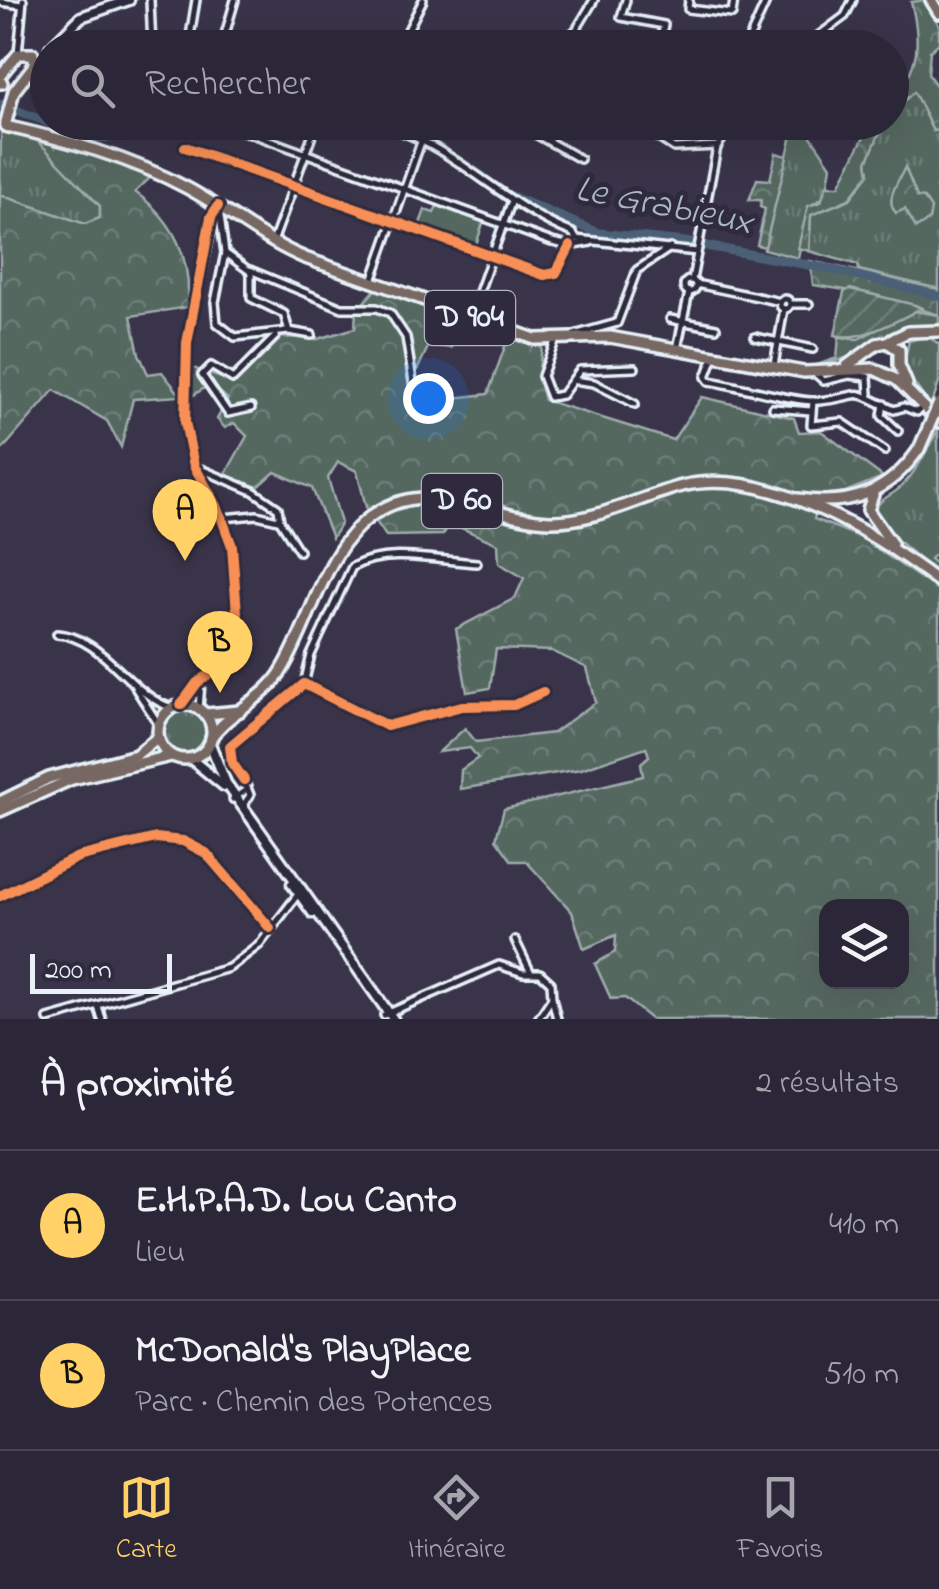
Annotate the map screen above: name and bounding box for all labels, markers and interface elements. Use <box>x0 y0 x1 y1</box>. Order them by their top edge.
search box <box>30 30 909 140</box>
text: Rechercher <box>145 57 311 113</box>
icon: search <box>65 58 120 113</box>
water label: Le Grabieux <box>571 162 760 252</box>
road number: D 904 <box>425 291 515 345</box>
your location <box>403 373 454 424</box>
road number: D 60 <box>422 474 502 528</box>
pin: A <box>152 478 218 561</box>
pin: B <box>188 610 252 693</box>
map controls <box>819 899 909 989</box>
button: layers <box>819 899 909 989</box>
scale bar <box>30 949 172 994</box>
text: 200 m <box>45 951 112 992</box>
text: À proximité <box>40 1054 234 1115</box>
text: 2 résultats <box>756 1061 899 1108</box>
text: E.H.P.A.D. Lou Canto <box>135 1174 457 1230</box>
text: A <box>63 1202 82 1249</box>
text: 410 m <box>829 1202 899 1249</box>
text: Lieu <box>135 1230 185 1277</box>
text: McDonald's PlayPlace <box>135 1324 471 1380</box>
text: B <box>62 1352 83 1399</box>
text: 510 m <box>824 1352 899 1399</box>
text: Parc · Chemin des Potences <box>135 1380 493 1427</box>
tab: Carte <box>116 1470 177 1571</box>
tab: Itinéraire <box>408 1470 505 1571</box>
tab: Favoris <box>737 1470 823 1571</box>

